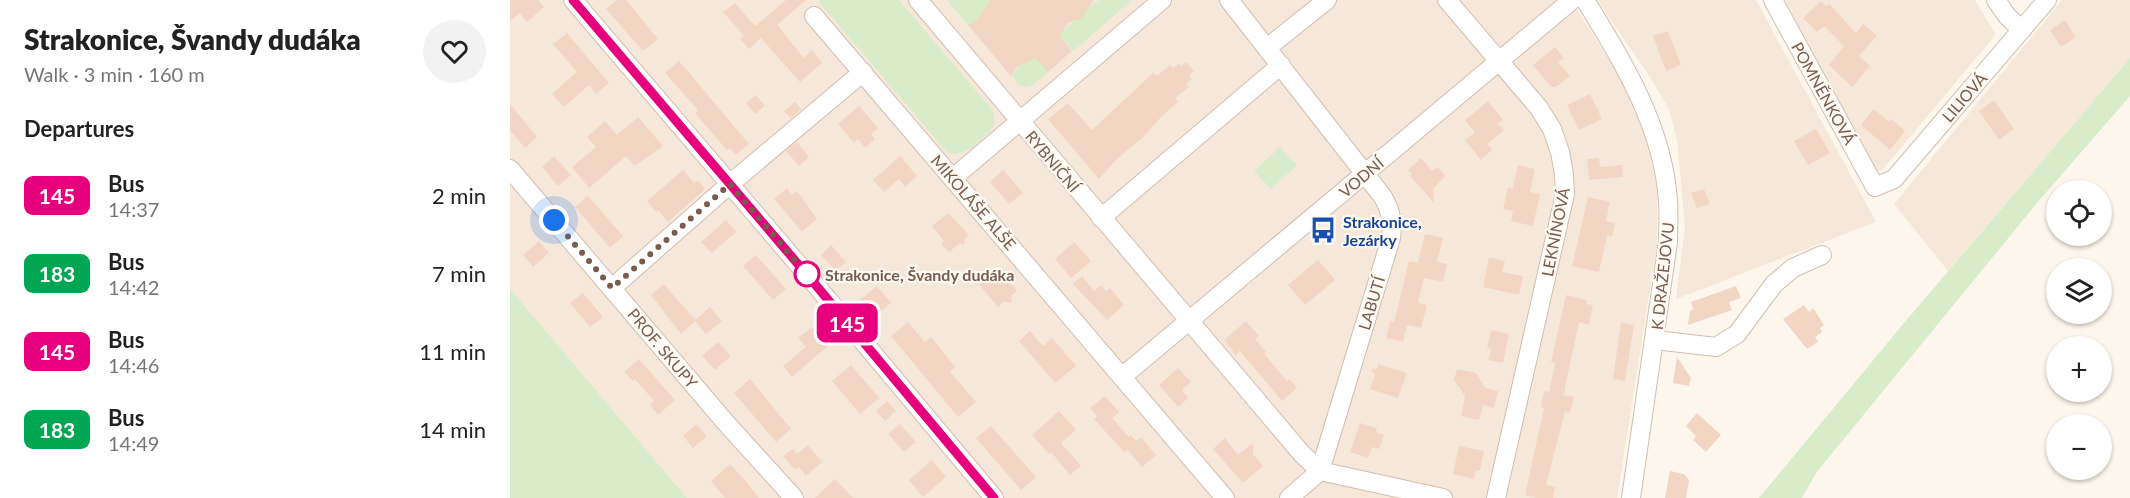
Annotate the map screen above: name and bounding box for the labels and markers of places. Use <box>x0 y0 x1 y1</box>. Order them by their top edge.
place label: Strakonice, Jezárky <box>1343 212 1422 249</box>
bus stop icon: Strakonice, Jezárky <box>1308 215 1338 245</box>
marker: Strakonice, Švandy dudáka <box>794 261 820 287</box>
place label: Strakonice, Švandy dudáka <box>825 265 1014 284</box>

